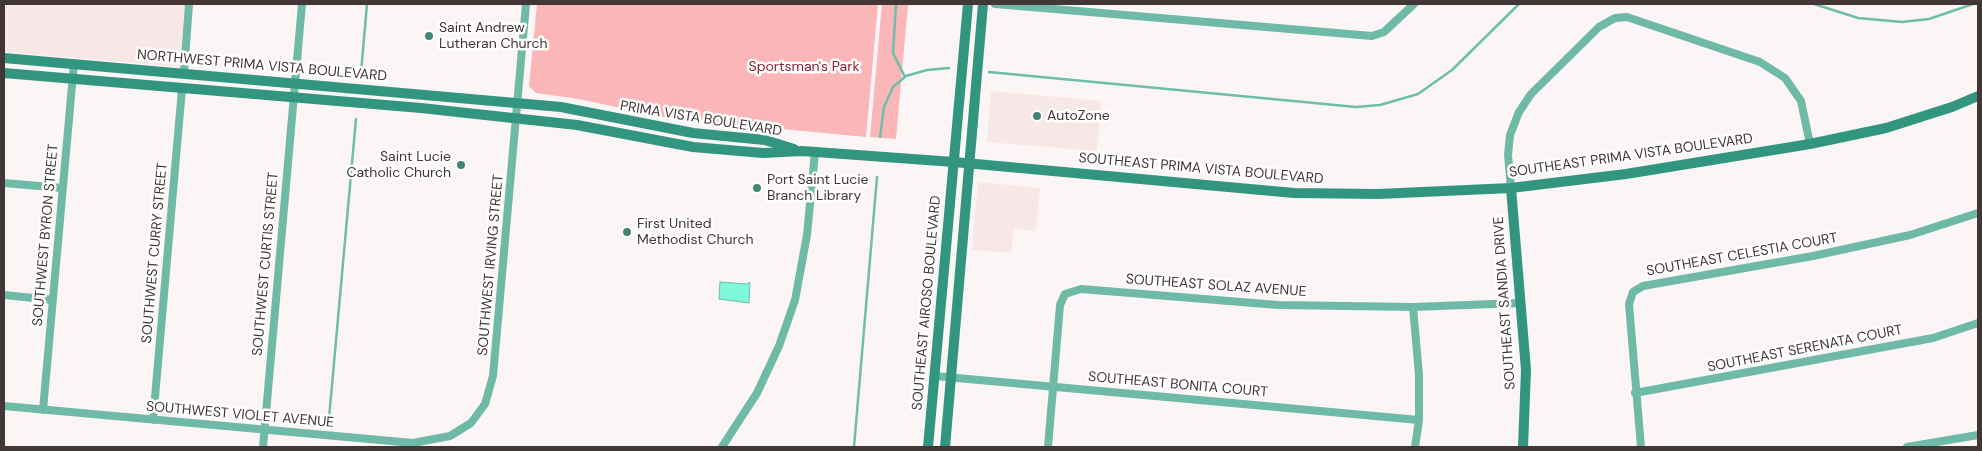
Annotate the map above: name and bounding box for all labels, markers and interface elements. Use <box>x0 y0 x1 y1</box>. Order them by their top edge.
place label: Saint Andrew Lutheran Church <box>439 20 548 52</box>
marker: Saint Andrew Lutheran Church <box>423 30 435 42</box>
street label: NORTHWEST PRIMA VISTA BOULEVARD <box>136 47 388 85</box>
park label: Sportsman's Park <box>749 59 859 75</box>
street label: PRIMA VISTA BOULEVARD <box>619 98 783 140</box>
place label: AutoZone <box>1047 108 1110 124</box>
marker: AutoZone <box>1031 110 1043 122</box>
street label: SOUTHEAST PRIMA VISTA BOULEVARD <box>1508 131 1754 181</box>
street label: SOUTHWEST BYRON STREET <box>30 143 62 327</box>
place label: Saint Lucie Catholic Church <box>346 149 451 182</box>
street label: SOUTHEAST PRIMA VISTA BOULEVARD <box>1078 150 1324 188</box>
marker: Saint Lucie Catholic Church <box>455 159 467 171</box>
street label: SOUTHWEST CURRY STREET <box>139 162 171 344</box>
street label: SOUTHWEST CURTIS STREET <box>250 171 282 357</box>
place label: Port Saint Lucie Branch Library <box>767 172 868 204</box>
street label: SOUTHWEST IRVING STREET <box>475 174 507 356</box>
marker: Port Saint Lucie Branch Library <box>751 182 763 194</box>
street label: SOUTHEAST AIROSO BOULEVARD <box>909 195 945 411</box>
place label: First United Methodist Church <box>637 216 753 248</box>
street label: SOUTHEAST SANDIA DRIVE <box>1491 216 1519 390</box>
marker: First United Methodist Church <box>621 226 633 238</box>
street label: SOUTHEAST CELESTIA COURT <box>1645 230 1839 280</box>
street label: SOUTHEAST SOLAZ AVENUE <box>1125 271 1307 301</box>
street label: SOUTHEAST SERENATA COURT <box>1706 322 1904 376</box>
street label: SOUTHEAST BONITA COURT <box>1087 369 1269 401</box>
street label: SOUTHWEST VIOLET AVENUE <box>145 398 335 432</box>

